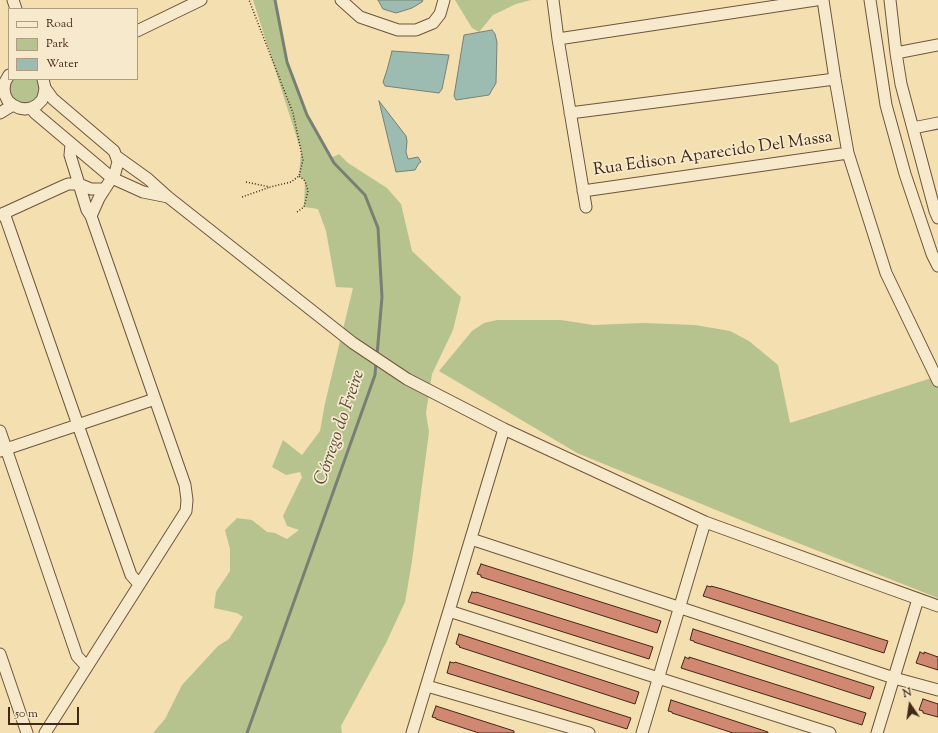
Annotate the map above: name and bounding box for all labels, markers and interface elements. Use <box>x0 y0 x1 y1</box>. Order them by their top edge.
legend <box>8 8 138 80</box>
text: Road <box>46 15 73 33</box>
text: Park <box>46 35 69 53</box>
text: Water <box>46 55 78 73</box>
street label: Rua Edison Aparecido Del Massa <box>592 128 834 182</box>
water label: Córrego do Freire <box>311 368 371 488</box>
north arrow <box>890 685 930 725</box>
text: N <box>901 685 913 702</box>
scale bar <box>10 699 81 725</box>
text: 50 m <box>15 705 38 723</box>

